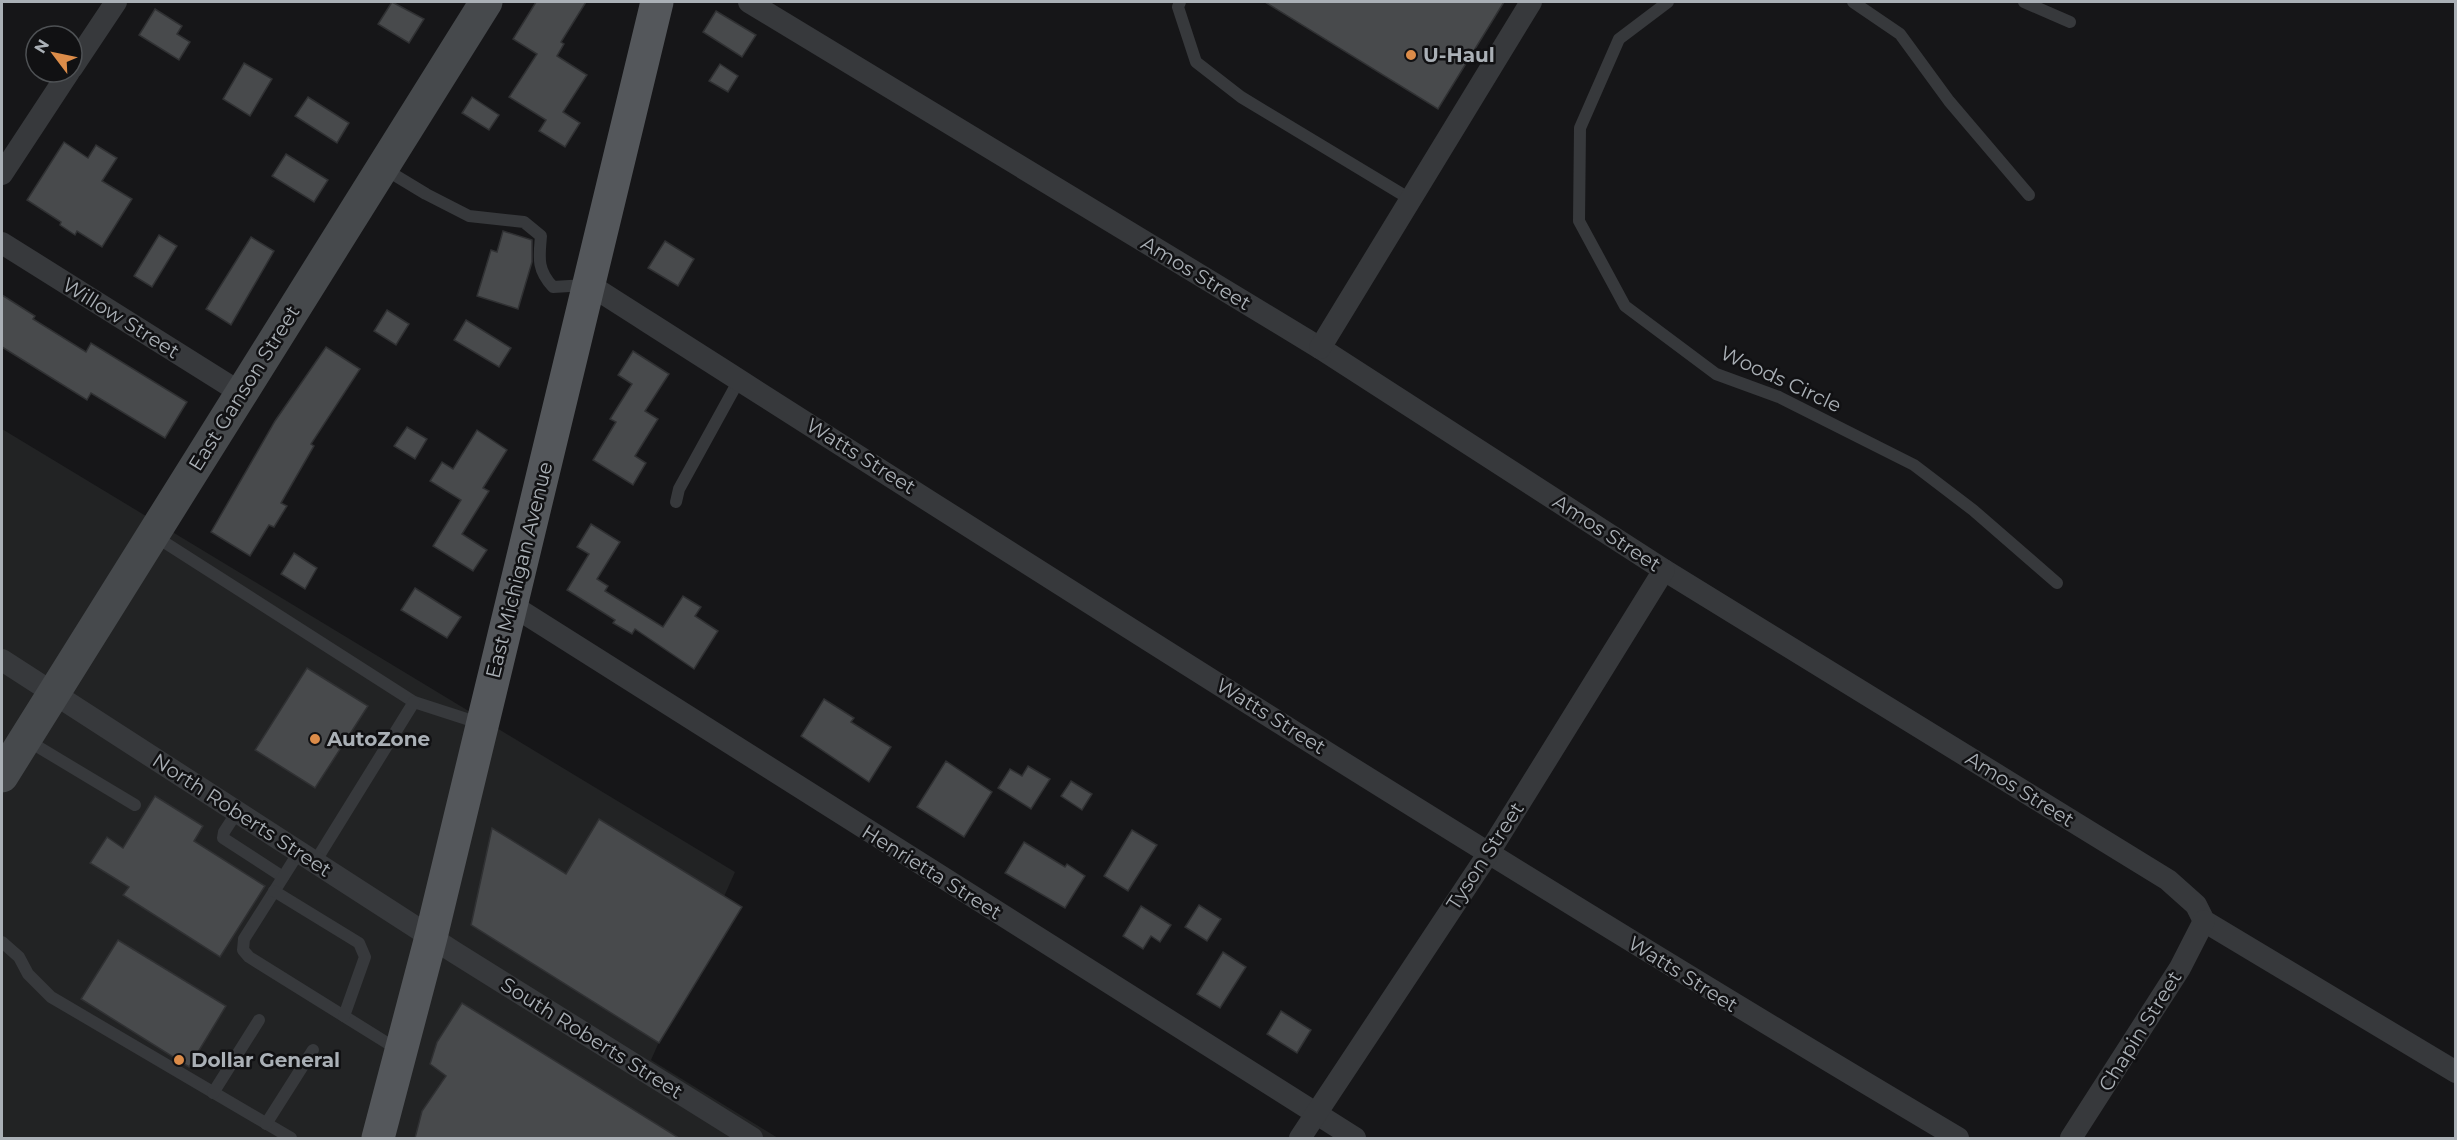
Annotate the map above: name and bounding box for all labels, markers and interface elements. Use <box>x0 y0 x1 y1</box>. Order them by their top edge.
north arrow <box>24 24 84 84</box>
text: N <box>30 36 53 57</box>
place label: U-Haul <box>1423 43 1495 67</box>
marker: U-Haul <box>1404 48 1418 62</box>
street label: Amos Street <box>1137 231 1255 315</box>
street label: Willow Street <box>58 272 184 364</box>
street label: East Ganson Street <box>183 301 305 475</box>
street label: Woods Circle <box>1717 341 1845 417</box>
street label: Watts Street <box>802 413 920 499</box>
street label: East Michigan Avenue <box>480 459 558 681</box>
street label: Amos Street <box>1549 489 1665 577</box>
street label: Watts Street <box>1212 673 1330 759</box>
place label: AutoZone <box>326 727 430 751</box>
marker: AutoZone <box>308 732 322 746</box>
street label: Amos Street <box>1961 746 2079 832</box>
street label: North Roberts Street <box>148 748 336 882</box>
street label: Tyson Street <box>1441 798 1529 914</box>
street label: Henrietta Street <box>858 819 1006 925</box>
street label: Watts Street <box>1624 931 1742 1017</box>
street label: Chapin Street <box>2093 966 2187 1096</box>
street label: South Roberts Street <box>497 972 687 1104</box>
place label: Dollar General <box>191 1048 340 1072</box>
marker: Dollar General <box>172 1053 186 1067</box>

